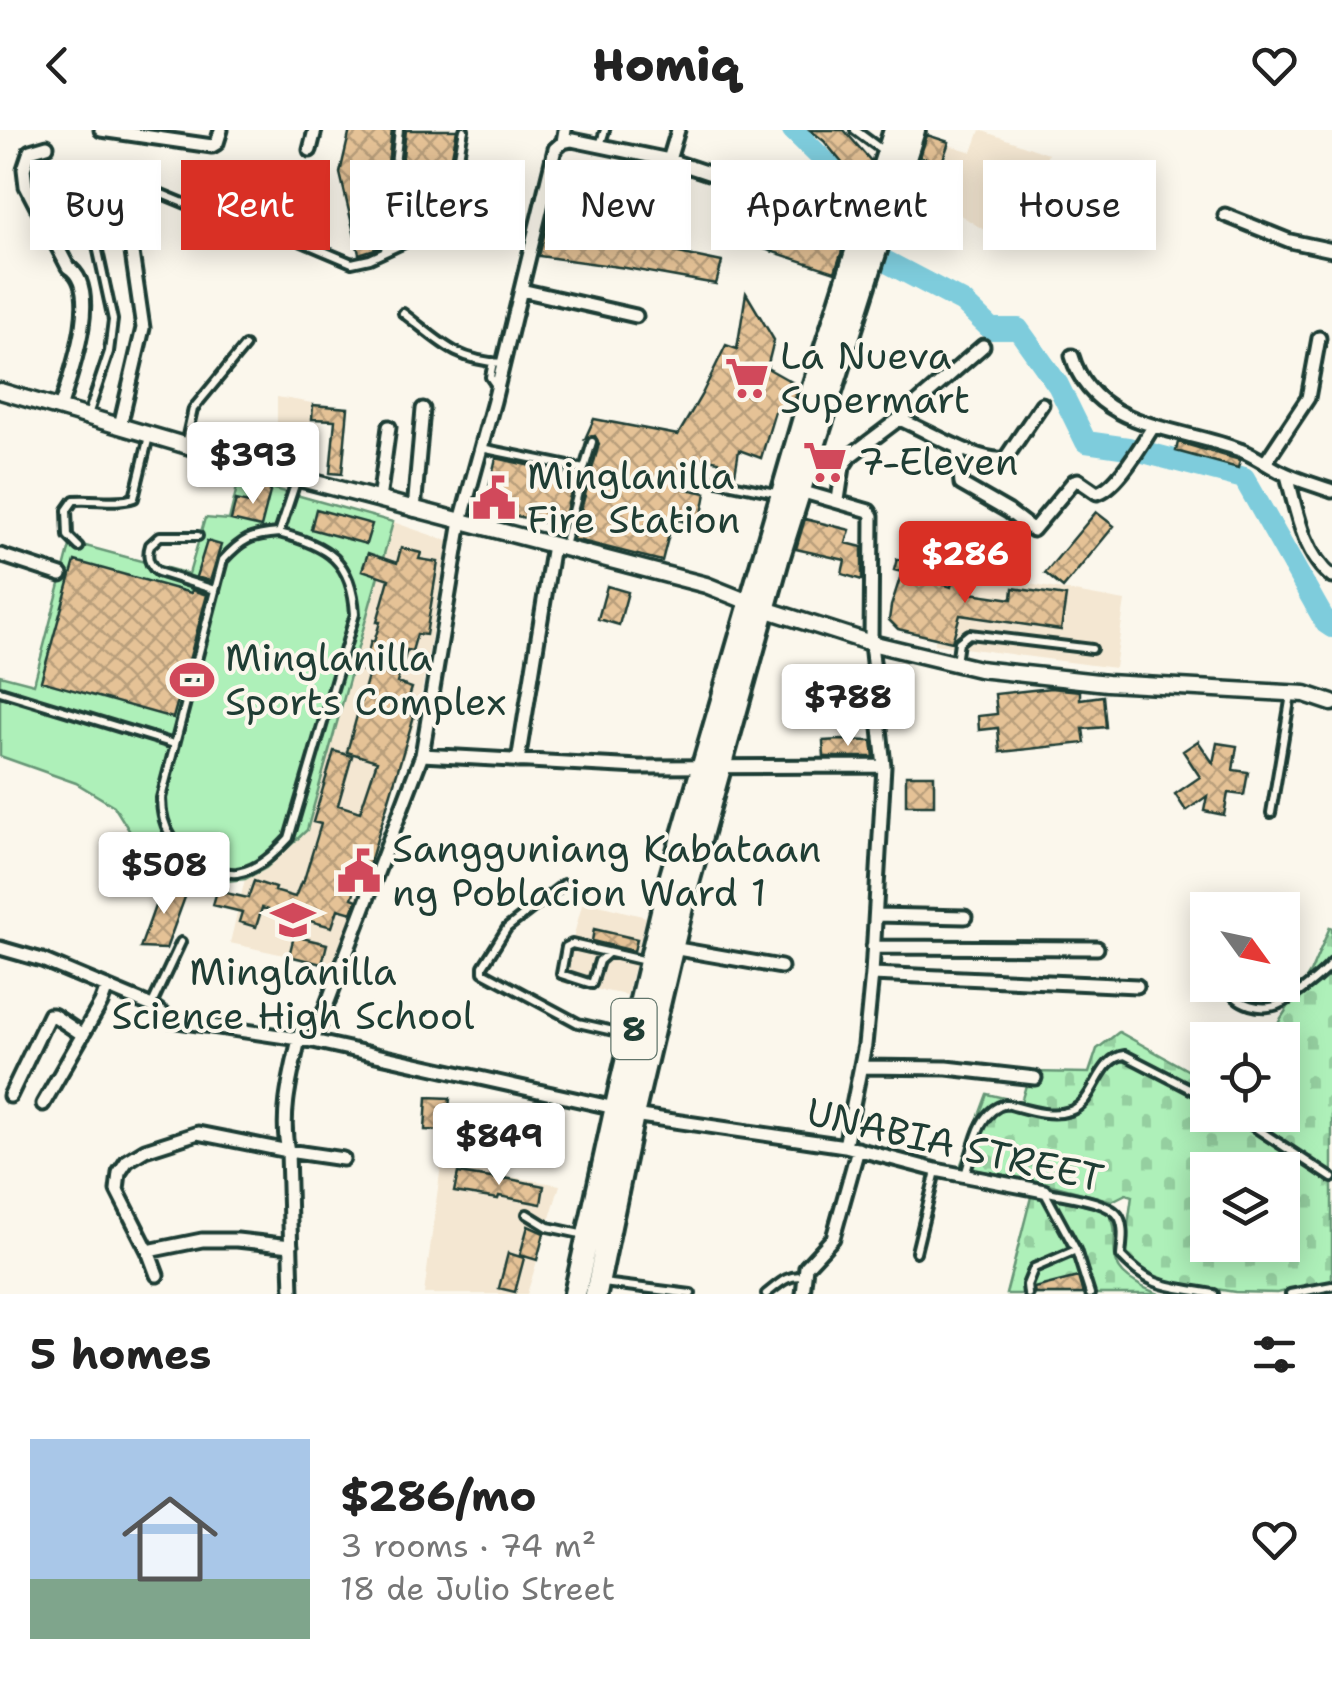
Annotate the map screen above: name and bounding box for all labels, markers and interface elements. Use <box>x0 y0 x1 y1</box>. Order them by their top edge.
text: Homiq <box>592 35 740 95</box>
icon: back <box>30 38 85 93</box>
icon: heart <box>1247 38 1302 93</box>
chip: Buy <box>30 160 161 250</box>
chip: Rent <box>181 160 330 250</box>
chip: Filters <box>350 160 525 250</box>
chip: New <box>545 160 691 250</box>
chip: Apartment <box>711 160 963 250</box>
chip: House <box>983 160 1156 250</box>
place label: La Nueva Supermart <box>780 330 970 425</box>
supermarket icon: La Nueva Supermart <box>723 354 771 402</box>
pin: $393 <box>194 422 312 507</box>
text: $393 <box>209 433 297 476</box>
place label: 7-Eleven <box>858 436 1018 487</box>
supermarket icon: 7-Eleven <box>801 438 849 486</box>
place label: Minglanilla Fire Station <box>527 450 740 545</box>
public building icon: Minglanilla Fire Station <box>470 474 518 522</box>
pin: $286 <box>906 521 1024 606</box>
text: $286 <box>921 532 1009 575</box>
place label: Minglanilla Sports Complex <box>225 632 506 727</box>
sports icon: Minglanilla Sports Complex <box>168 656 216 704</box>
pin: $788 <box>789 664 907 749</box>
text: $788 <box>804 675 892 718</box>
place label: Sangguniang Kabataan ng Poblacion Ward 1 <box>392 823 821 918</box>
pin: $508 <box>105 832 223 917</box>
text: $508 <box>121 843 207 886</box>
public building icon: Sangguniang Kabataan ng Poblacion Ward 1 <box>335 847 383 895</box>
north arrow <box>1190 892 1300 1002</box>
map controls <box>1190 892 1300 1262</box>
school or university icon: Minglanilla Science High School <box>269 896 317 944</box>
place label: Minglanilla Science High School <box>111 946 475 1041</box>
road number: 8 <box>612 999 656 1059</box>
button: locate <box>1190 1022 1300 1132</box>
street label: UNABIA STREET <box>802 1086 1109 1203</box>
pin: $849 <box>440 1103 558 1188</box>
text: $849 <box>455 1114 543 1157</box>
button: layers <box>1190 1152 1300 1262</box>
text: 5 homes <box>30 1326 211 1382</box>
icon: filters <box>1247 1327 1302 1382</box>
text: $286/mo <box>340 1468 537 1524</box>
icon: home <box>110 1479 230 1599</box>
icon: heart <box>1247 1512 1302 1567</box>
text: 3 rooms · 74 m² <box>340 1524 596 1567</box>
text: 18 de Julio Street <box>340 1567 615 1610</box>

